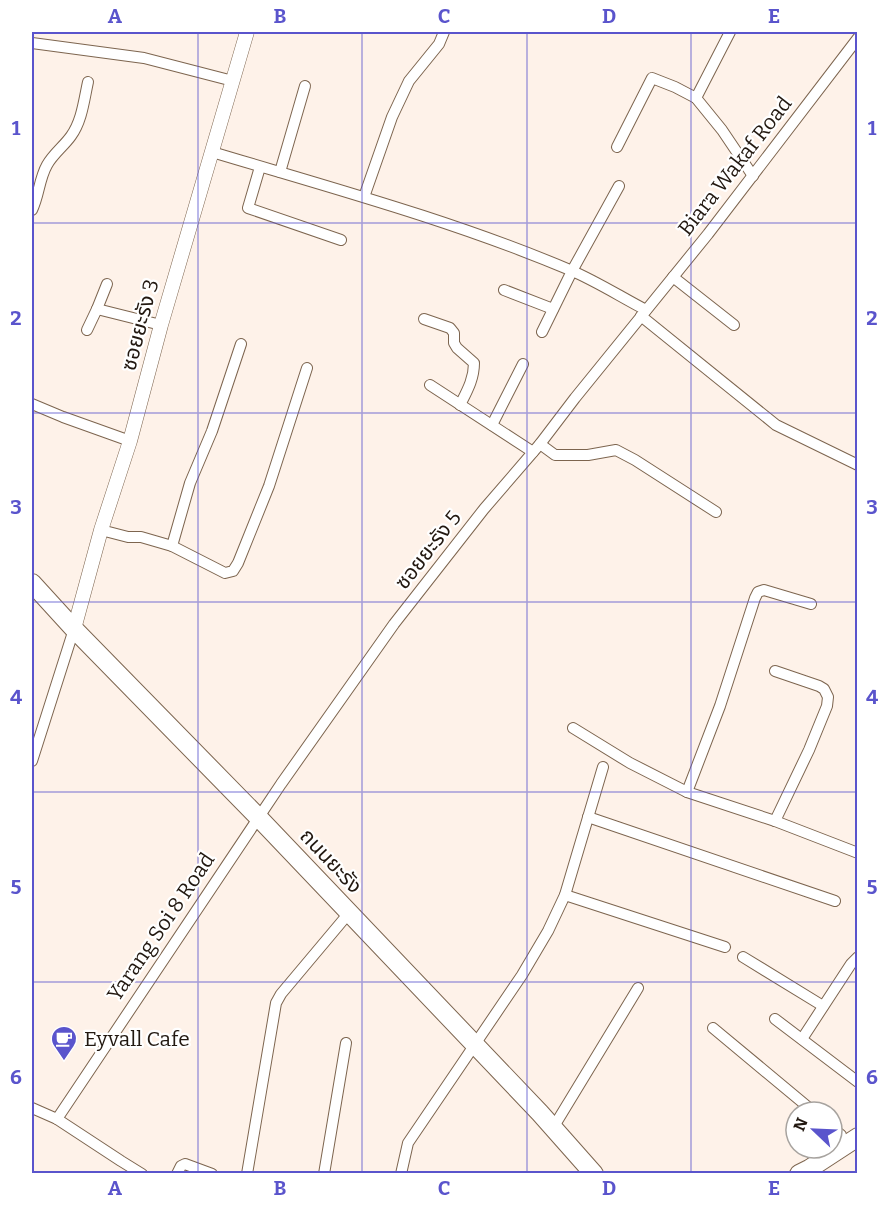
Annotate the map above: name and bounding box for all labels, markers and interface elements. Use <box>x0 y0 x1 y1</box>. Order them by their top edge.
text: A <box>108 4 123 28</box>
text: B <box>274 4 287 28</box>
text: C <box>438 4 450 28</box>
text: D <box>602 4 616 28</box>
text: E <box>768 4 780 28</box>
street label: Biara Wakaf Road <box>672 91 798 241</box>
text: 1 <box>12 116 21 140</box>
text: 1 <box>868 116 877 140</box>
street label: ซอยยะรัง 3 <box>115 276 165 374</box>
text: 2 <box>10 306 22 330</box>
text: 2 <box>866 306 878 330</box>
text: 3 <box>10 495 22 519</box>
text: 3 <box>866 495 878 519</box>
street label: ซอยยะรัง 5 <box>389 505 467 595</box>
text: 4 <box>10 685 22 709</box>
text: 4 <box>866 685 878 709</box>
street label: ถนนยะรัง <box>294 823 368 899</box>
street label: Yarang Soi 8 Road <box>102 848 220 1006</box>
text: 5 <box>11 875 22 899</box>
text: 5 <box>867 875 878 899</box>
cafe icon: Eyvall Cafe <box>49 1024 79 1062</box>
place label: Eyvall Cafe <box>84 1026 190 1052</box>
text: 6 <box>10 1065 22 1089</box>
text: 6 <box>866 1065 878 1089</box>
north arrow <box>784 1100 844 1160</box>
text: N <box>789 1115 812 1134</box>
text: A <box>108 1176 123 1200</box>
text: B <box>274 1176 287 1200</box>
text: C <box>438 1176 450 1200</box>
text: D <box>602 1176 616 1200</box>
text: E <box>768 1176 780 1200</box>

